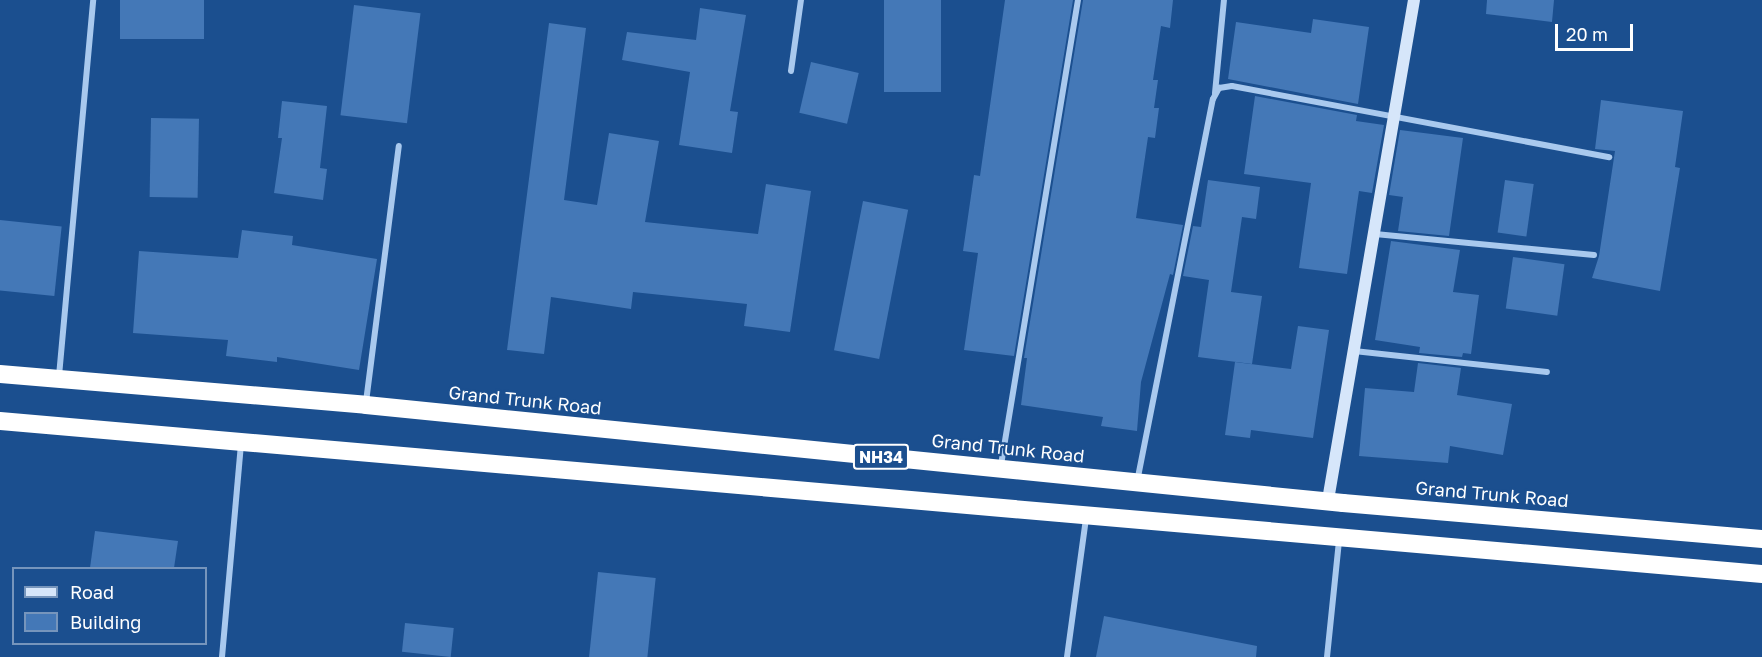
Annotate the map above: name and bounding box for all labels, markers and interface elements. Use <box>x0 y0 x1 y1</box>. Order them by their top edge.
scale bar <box>1558 12 1636 50</box>
text: 20 m <box>1566 23 1608 45</box>
street label: Grand Trunk Road <box>447 381 603 419</box>
street label: Grand Trunk Road <box>930 429 1086 467</box>
road number: NH34 <box>852 444 910 470</box>
street label: Grand Trunk Road <box>1415 477 1569 511</box>
legend <box>12 567 207 645</box>
text: Road <box>70 581 114 603</box>
text: Building <box>70 611 141 633</box>

